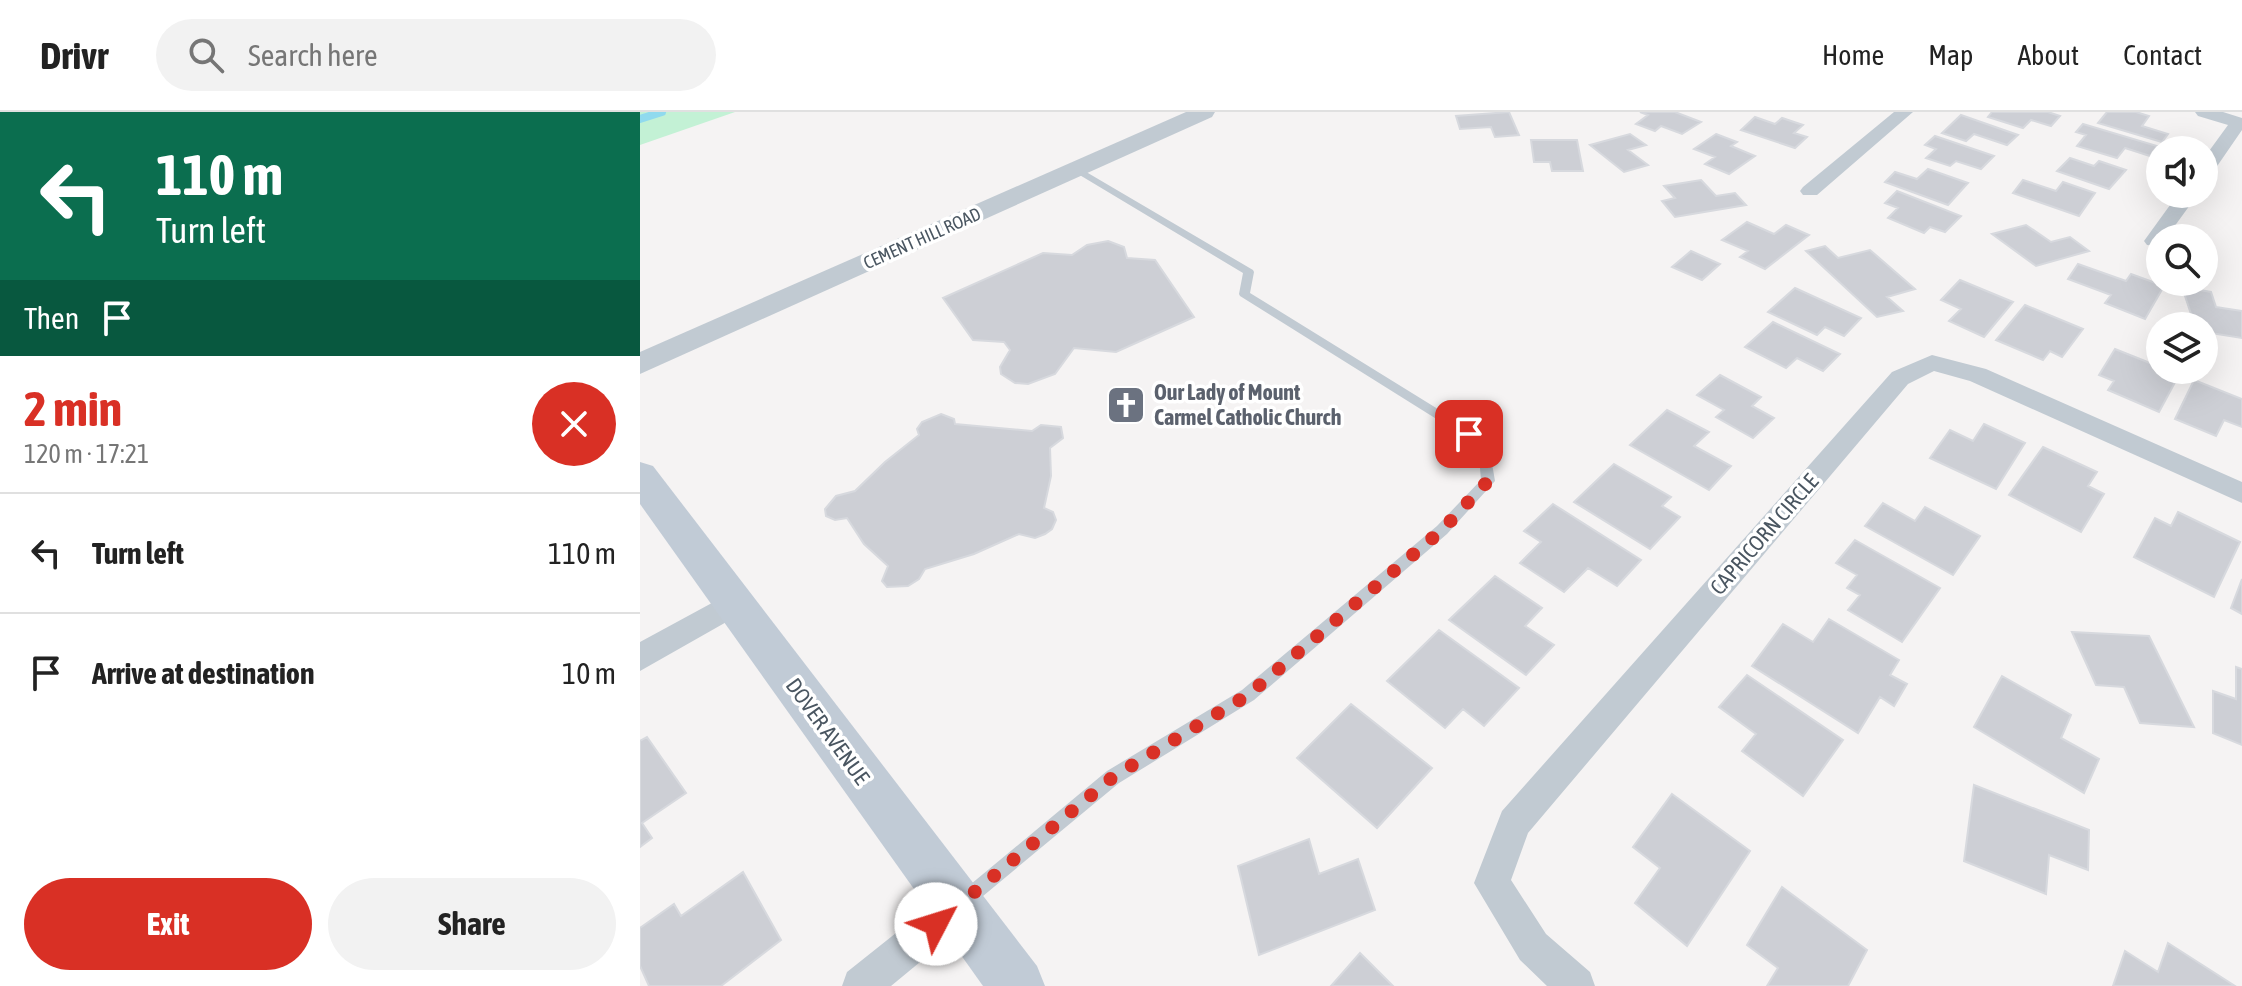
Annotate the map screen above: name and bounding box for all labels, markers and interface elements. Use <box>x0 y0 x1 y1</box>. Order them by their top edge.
search box <box>156 19 716 91</box>
icon: search <box>184 33 228 77</box>
text: Drivr <box>40 34 108 77</box>
text: Search here <box>248 38 378 72</box>
text: Home <box>1822 39 1884 71</box>
text: Map <box>1928 39 1973 71</box>
text: About <box>2017 39 2079 71</box>
text: Contact <box>2123 39 2202 71</box>
map controls <box>2146 136 2218 384</box>
button: sound <box>2146 136 2218 208</box>
text: 110 m <box>156 143 283 207</box>
icon: left <box>24 144 128 248</box>
street label: CEMENT HILL ROAD <box>860 203 984 273</box>
text: Turn left <box>156 209 266 251</box>
button: search <box>2146 224 2218 296</box>
icon: arrive <box>95 296 139 340</box>
text: Then <box>24 301 79 335</box>
button: layers <box>2146 312 2218 384</box>
place label: Our Lady of Mount Carmel Catholic Church <box>1154 379 1341 430</box>
text: 2 min <box>24 381 122 436</box>
button: close <box>532 382 616 466</box>
church icon: Our Lady of Mount Carmel Catholic Church <box>1105 384 1147 426</box>
pin <box>1435 400 1503 468</box>
icon: arrive <box>1447 412 1491 456</box>
text: 120 m · 17:21 <box>24 439 149 469</box>
street label: CAPRICORN CIRCLE <box>1705 468 1824 600</box>
icon: left <box>24 531 68 575</box>
text: Turn left <box>92 536 184 570</box>
text: 110 m <box>548 536 616 570</box>
icon: arrive <box>24 651 68 695</box>
text: Arrive at destination <box>92 656 314 690</box>
text: 10 m <box>562 656 616 690</box>
street label: DOVER AVENUE <box>781 673 876 790</box>
button: Exit <box>24 878 312 970</box>
button: Share <box>328 878 616 970</box>
position arrow <box>894 882 978 966</box>

